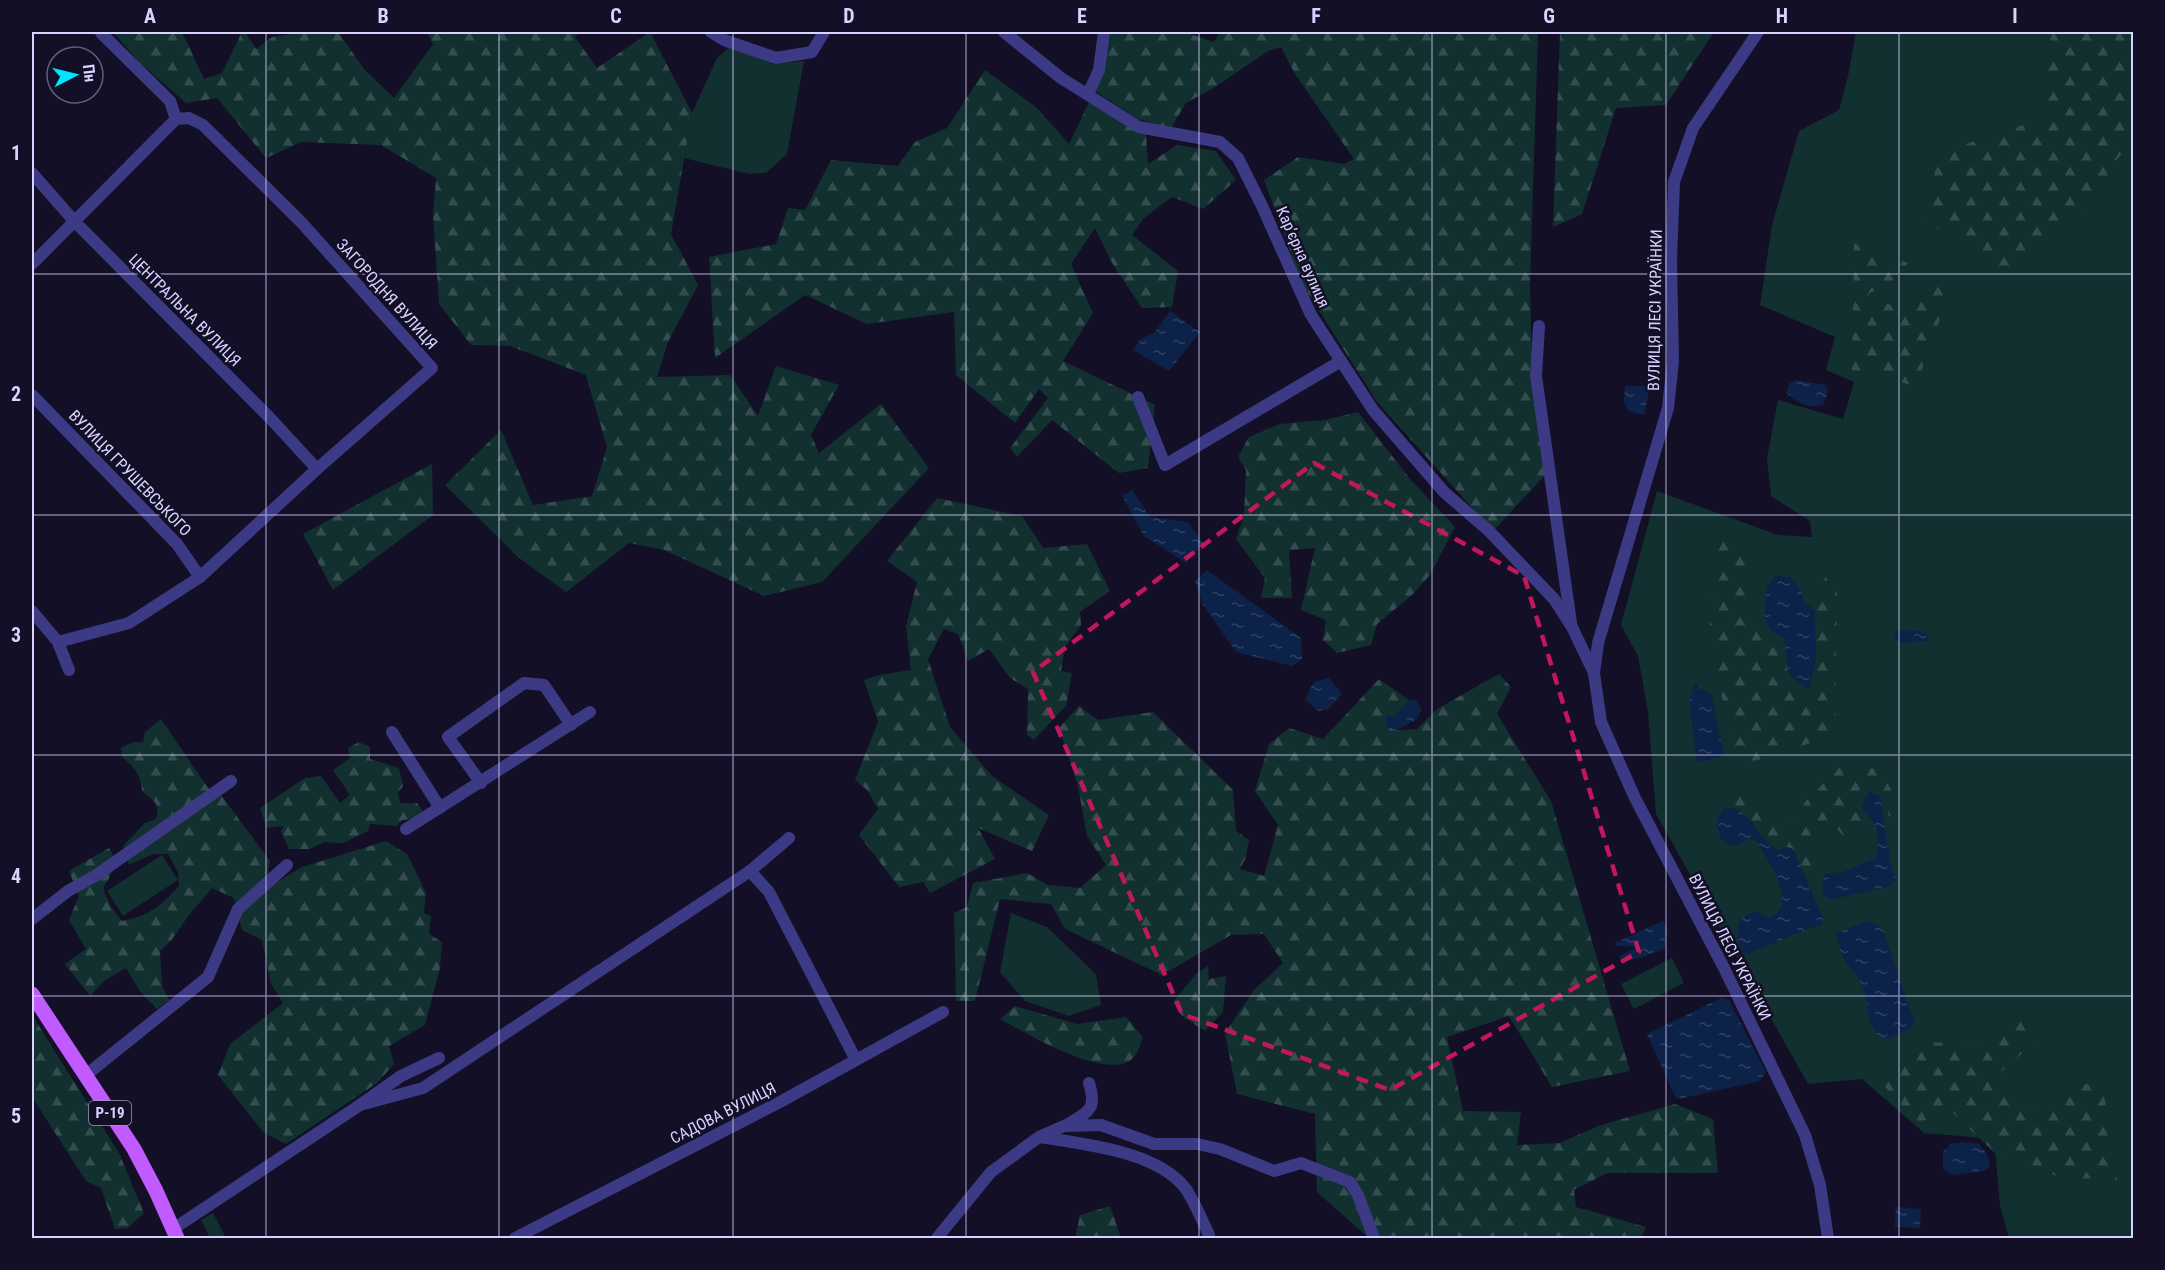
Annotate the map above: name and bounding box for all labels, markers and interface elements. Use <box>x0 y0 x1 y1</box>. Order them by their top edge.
text: A <box>144 4 156 28</box>
text: B <box>377 4 389 28</box>
text: C <box>610 4 622 28</box>
text: D <box>843 4 855 28</box>
text: E <box>1077 4 1087 28</box>
text: F <box>1311 4 1321 28</box>
text: G <box>1543 4 1555 28</box>
text: H <box>1776 4 1788 28</box>
text: I <box>2012 4 2018 28</box>
north arrow <box>45 45 105 105</box>
text: Пн <box>79 63 100 83</box>
text: 1 <box>11 141 21 165</box>
street label: Карʼєрна вулиця <box>1272 203 1334 311</box>
street label: ВУЛИЦЯ ЛЕСІ УКРАЇНКИ <box>1644 229 1666 391</box>
street label: ЗАГОРОДНЯ ВУЛИЦЯ <box>333 235 441 353</box>
street label: ЦЕНТРАЛЬНА ВУЛИЦЯ <box>125 250 245 370</box>
text: 2 <box>11 382 21 406</box>
street label: ВУЛИЦЯ ГРУШЕВСЬКОГО <box>65 406 195 540</box>
text: 3 <box>11 623 21 647</box>
text: 4 <box>11 864 21 888</box>
street label: ВУЛИЦЯ ЛЕСІ УКРАЇНКИ <box>1685 871 1775 1023</box>
street label: САДОВА ВУЛИЦЯ <box>667 1078 779 1148</box>
road number: Р-19 <box>89 1101 131 1125</box>
text: 5 <box>11 1104 21 1128</box>

